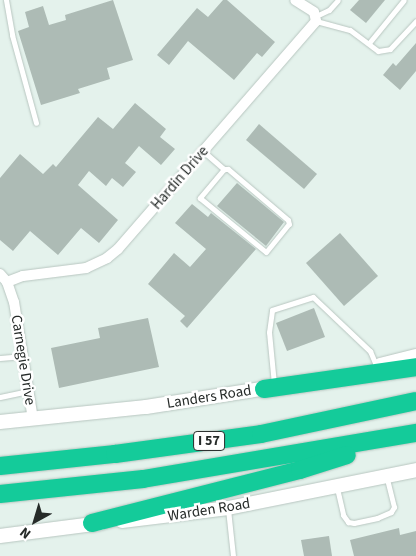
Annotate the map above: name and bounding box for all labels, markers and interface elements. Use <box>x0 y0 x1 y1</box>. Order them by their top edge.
street label: Hardin Drive <box>148 143 212 213</box>
street label: Carnegie Drive <box>7 314 39 406</box>
street label: Landers Road <box>165 381 253 413</box>
road number: I 57 <box>193 430 225 452</box>
street label: Warden Road <box>166 495 252 525</box>
north arrow <box>10 496 60 546</box>
text: N <box>16 522 35 543</box>

